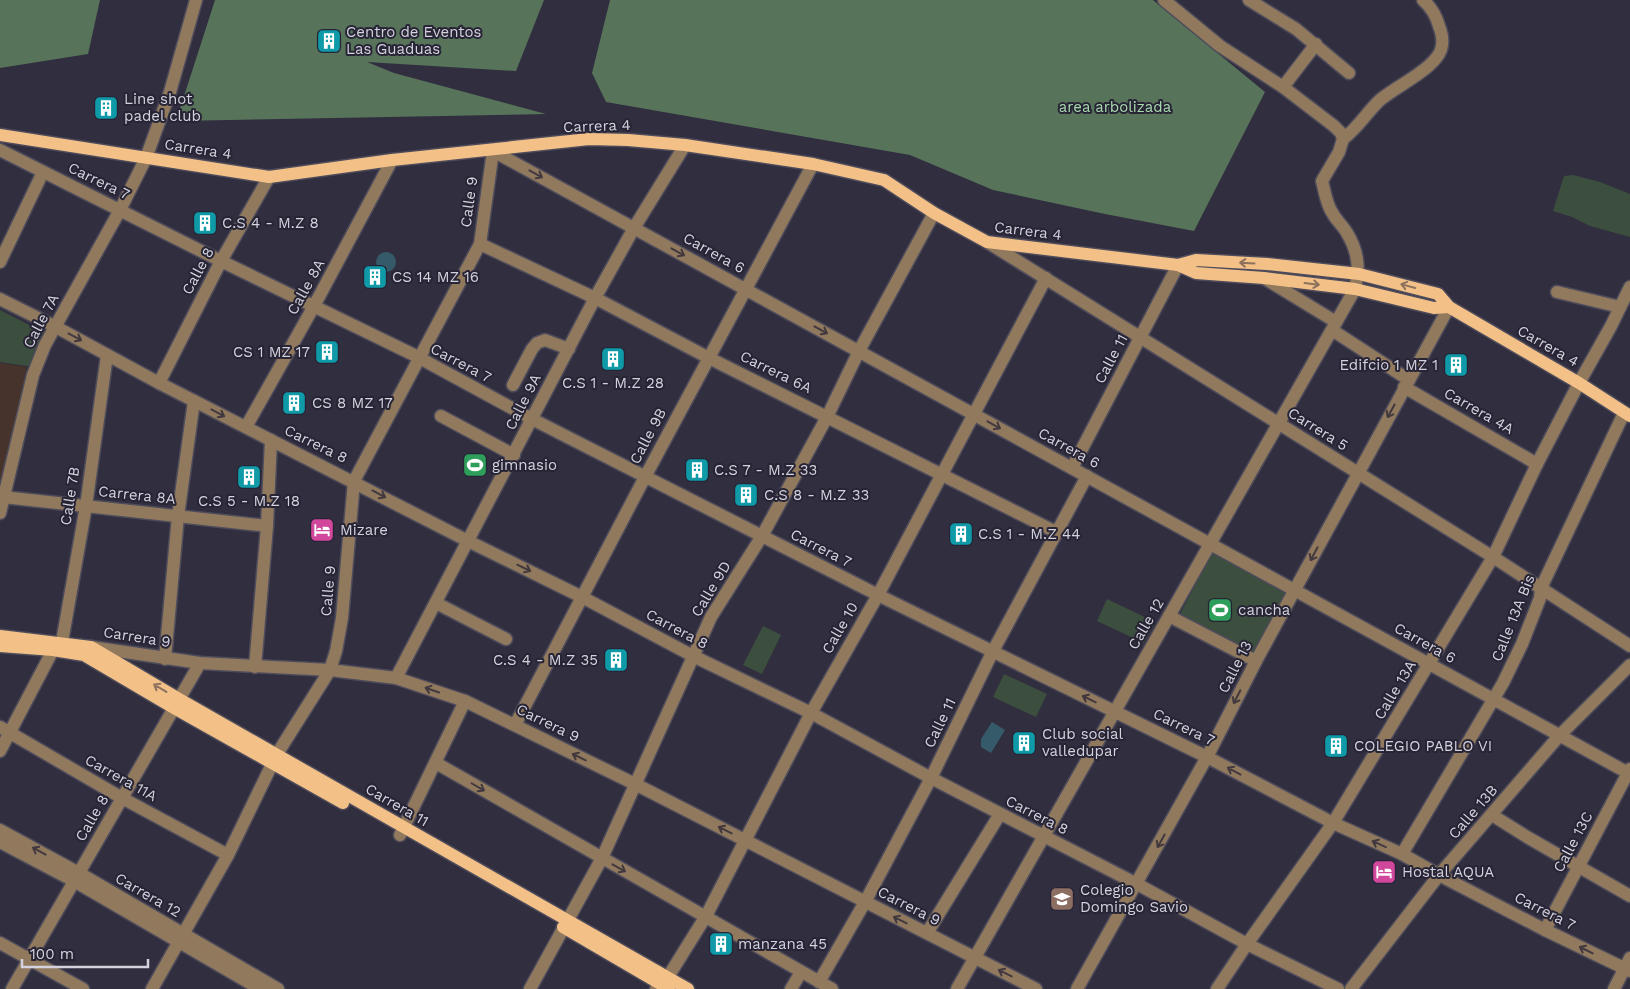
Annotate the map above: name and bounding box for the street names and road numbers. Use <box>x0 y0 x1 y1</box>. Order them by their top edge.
street label: Carrera 4 <box>563 116 631 136</box>
street label: Carrera 4 <box>163 135 233 163</box>
street label: Carrera 7 <box>65 158 133 204</box>
street label: Calle 9 <box>457 175 481 229</box>
street label: Carrera 4 <box>993 218 1063 244</box>
street label: Carrera 6 <box>680 229 748 277</box>
street label: Calle 8 <box>178 244 218 298</box>
street label: Calle 8A <box>283 256 329 318</box>
street label: Calle 7A <box>19 291 63 351</box>
street label: Carrera 4 <box>1514 321 1582 371</box>
street label: Calle 11 <box>1091 331 1131 387</box>
street label: Carrera 7 <box>427 339 495 387</box>
street label: Carrera 6A <box>737 347 815 397</box>
street label: Calle 9A <box>501 371 545 433</box>
street label: Carrera 4A <box>1441 384 1517 438</box>
street label: Carrera 5 <box>1285 404 1351 454</box>
street label: Calle 9B <box>626 405 670 467</box>
street label: Carrera 8 <box>282 421 350 467</box>
street label: Carrera 6 <box>1035 424 1103 472</box>
street label: Calle 7B <box>56 465 84 527</box>
street label: Carrera 8A <box>97 482 177 508</box>
street label: Carrera 7 <box>787 525 855 571</box>
street label: Calle 9D <box>687 558 735 620</box>
street label: Calle 9 <box>317 565 339 617</box>
street label: Calle 13A Bis <box>1487 572 1539 664</box>
street label: Calle 12 <box>1124 595 1168 653</box>
street label: Calle 10 <box>818 599 862 657</box>
street label: Carrera 8 <box>643 605 711 653</box>
street label: Carrera 6 <box>1391 619 1459 667</box>
street label: Carrera 9 <box>102 623 172 651</box>
street label: Calle 13 <box>1214 638 1256 696</box>
street label: Calle 13A <box>1370 657 1420 723</box>
street label: Calle 11 <box>920 695 960 751</box>
street label: Carrera 9 <box>514 700 582 746</box>
street label: Carrera 7 <box>1150 704 1218 750</box>
street label: Carrera 11A <box>82 751 160 805</box>
street label: Carrera 11 <box>362 780 432 830</box>
street label: Calle 13B <box>1445 781 1501 843</box>
street label: Calle 8 <box>71 791 113 845</box>
street label: Carrera 8 <box>1003 792 1071 838</box>
street label: Calle 13C <box>1549 808 1597 876</box>
street label: Carrera 12 <box>112 869 184 921</box>
street label: Carrera 9 <box>875 883 943 929</box>
street label: Carrera 7 <box>1511 888 1579 934</box>

